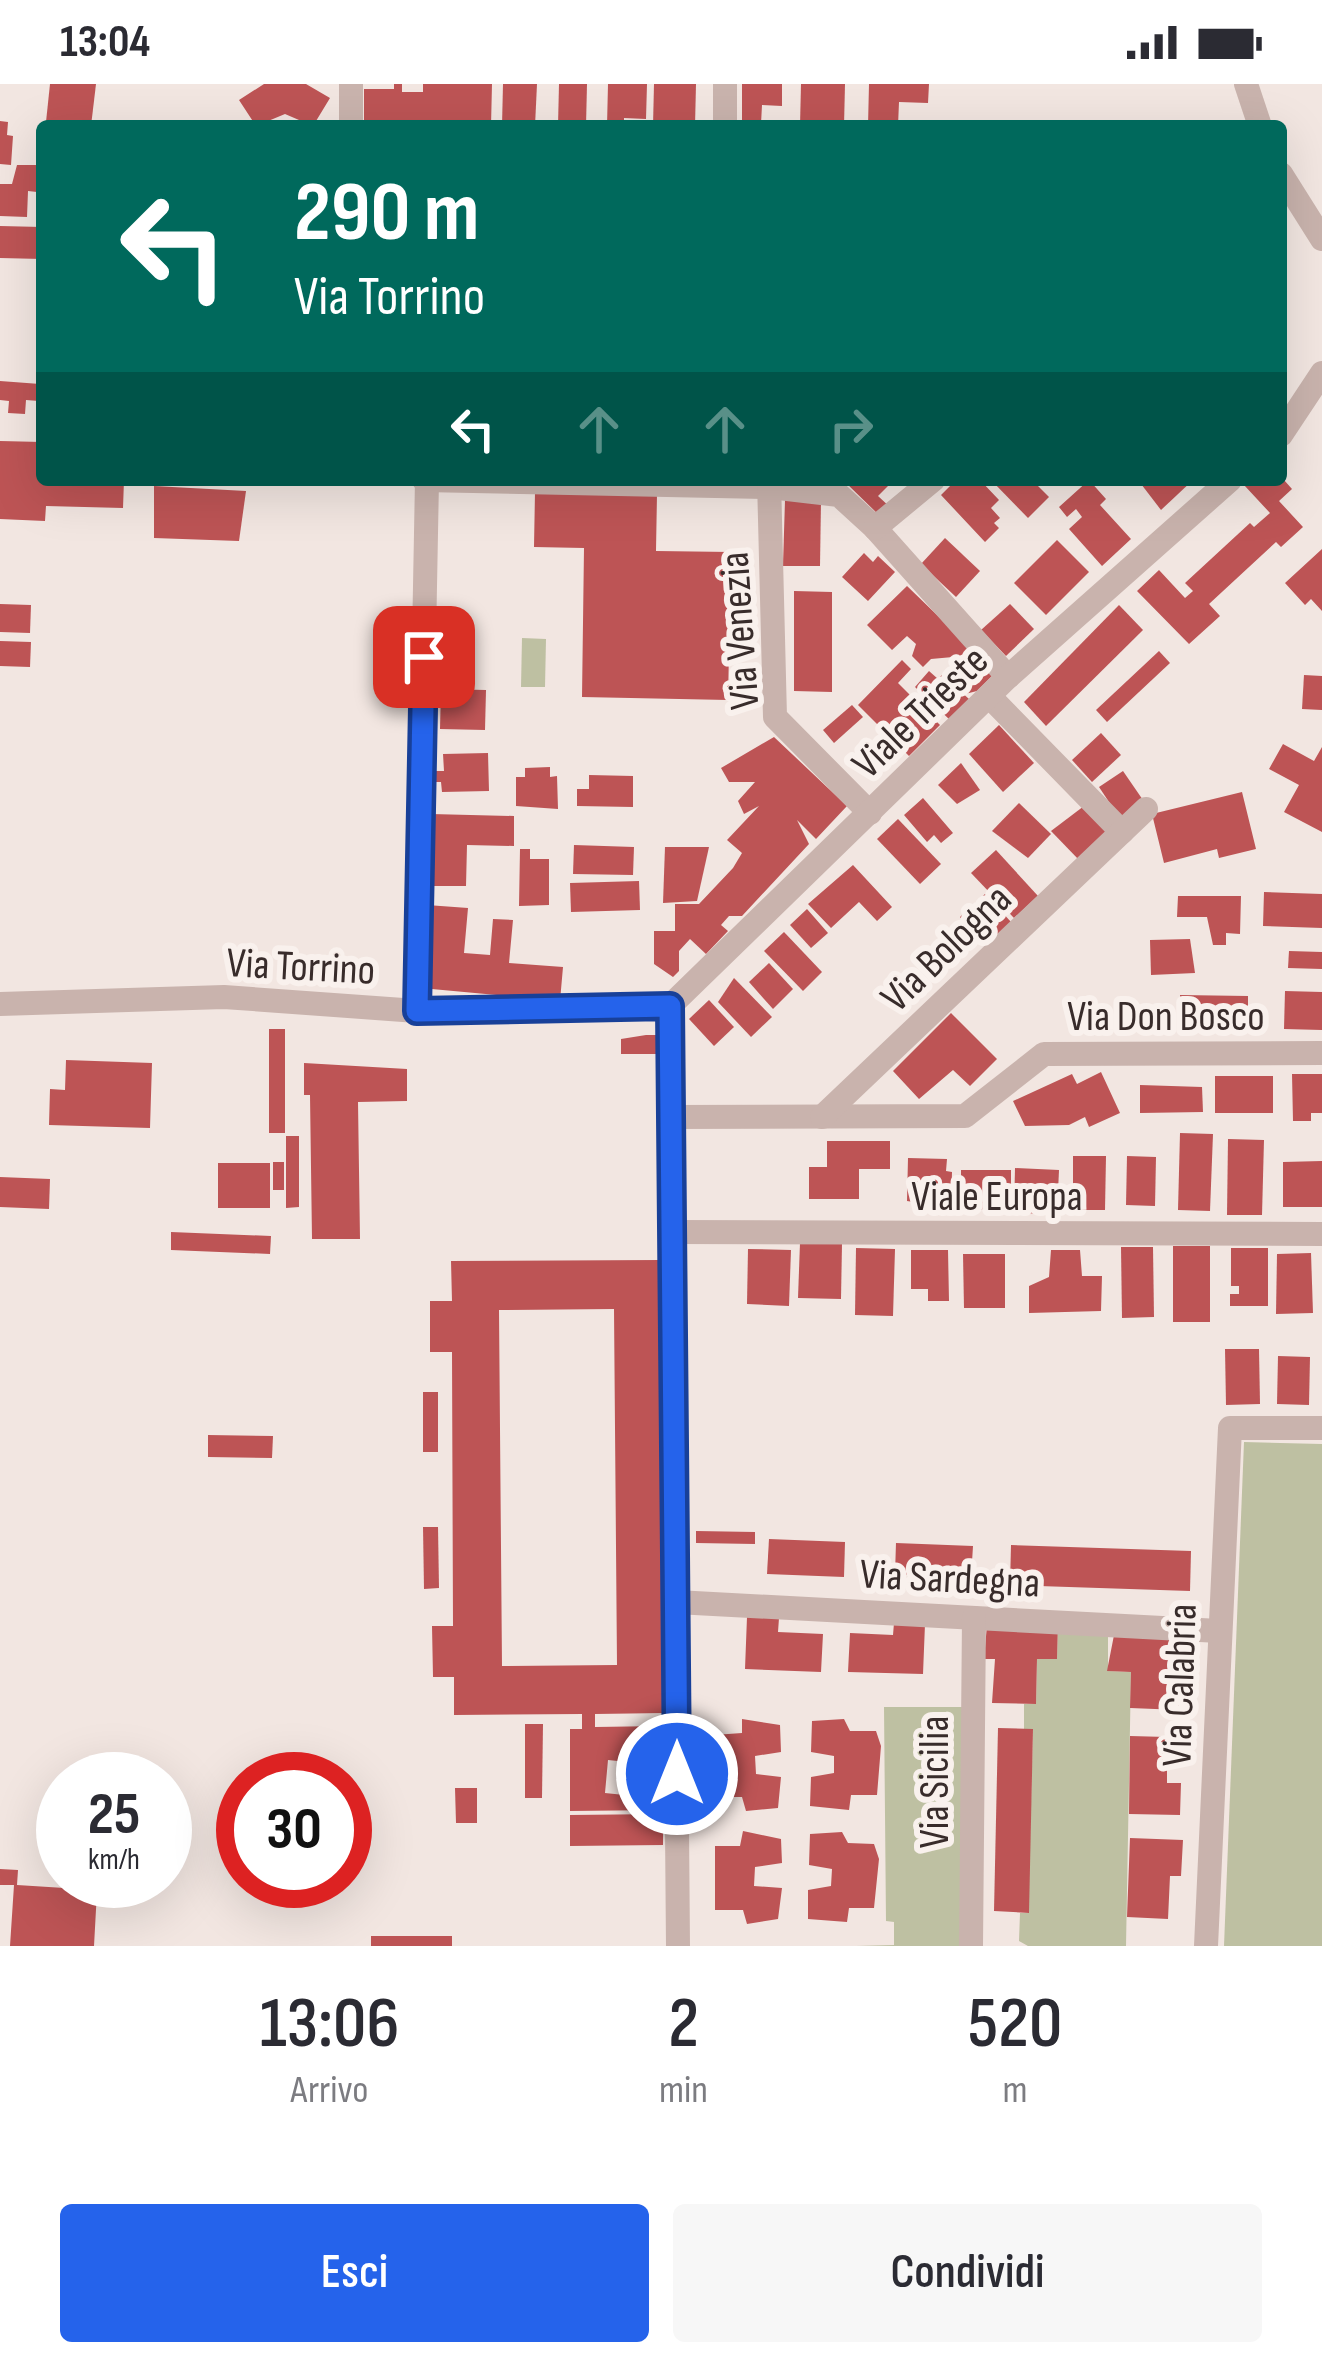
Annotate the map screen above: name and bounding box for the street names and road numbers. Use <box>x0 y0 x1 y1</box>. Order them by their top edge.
street label: Via Venezia <box>710 550 771 711</box>
street label: Viale Trieste <box>842 636 999 790</box>
street label: Via Bologna <box>871 874 1023 1023</box>
street label: Via Torrino <box>225 938 376 997</box>
street label: Via Don Bosco <box>1067 992 1265 1043</box>
street label: Viale Europa <box>911 1172 1083 1223</box>
street label: Via Sardegna <box>858 1549 1041 1610</box>
street label: Via Calabria <box>1152 1603 1209 1767</box>
street label: Via Sicilia <box>910 1716 961 1848</box>

